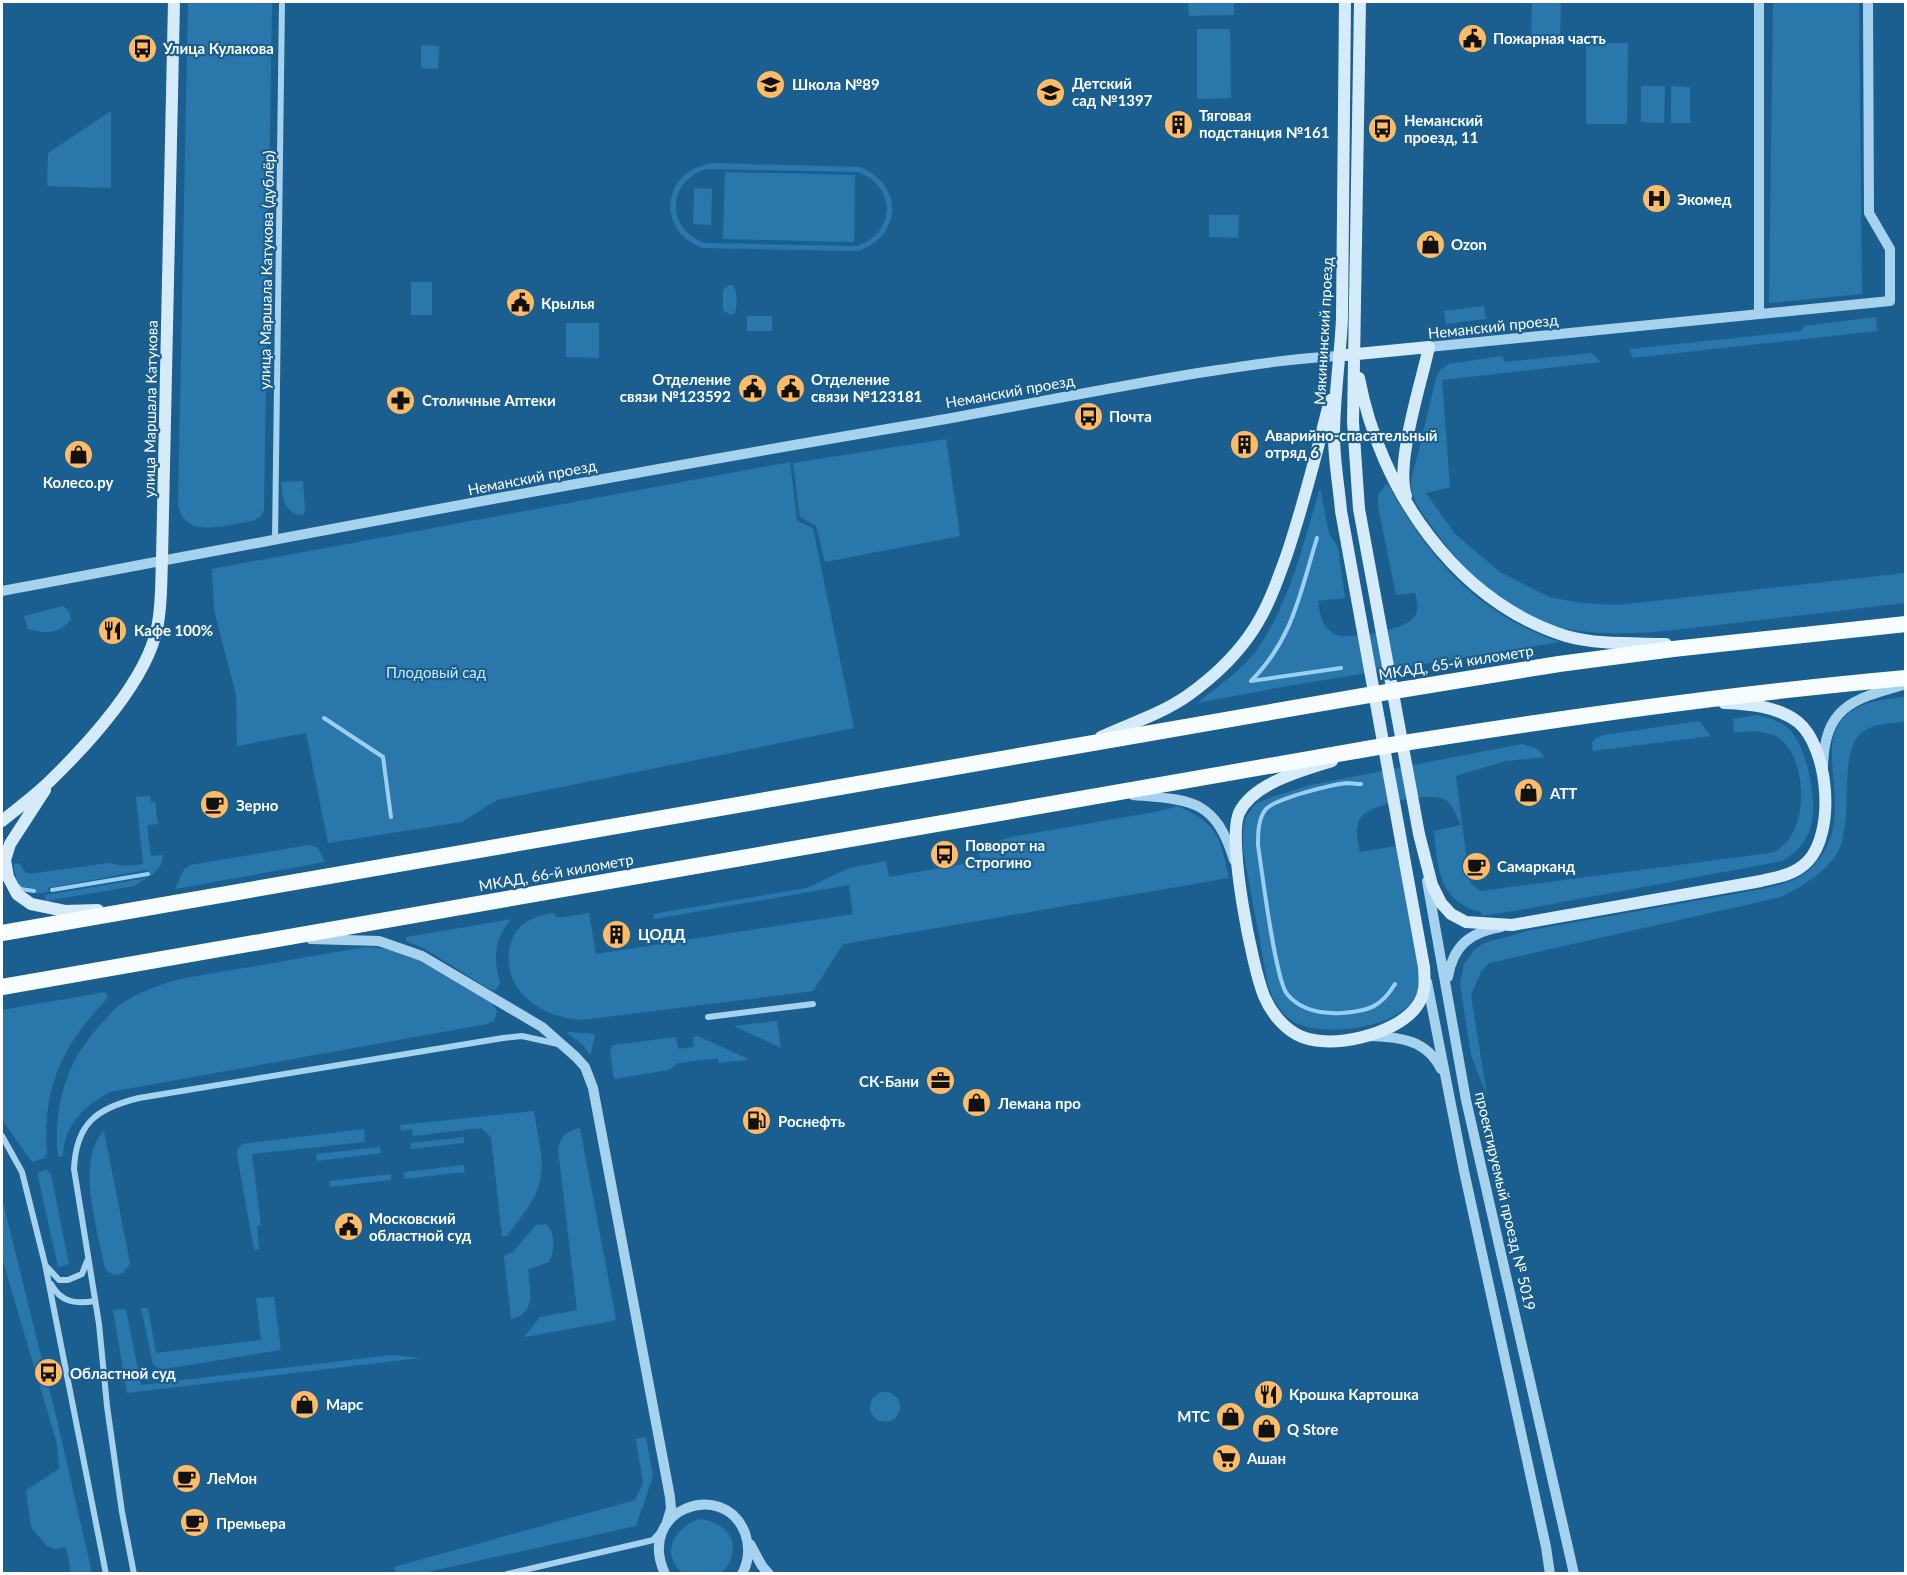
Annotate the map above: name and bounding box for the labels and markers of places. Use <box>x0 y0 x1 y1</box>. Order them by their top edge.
public building icon: Пожарная часть <box>1456 22 1488 54</box>
place label: Пожарная часть <box>1493 29 1606 47</box>
bus stop icon: Улица Кулакова <box>126 32 158 64</box>
place label: Улица Кулакова <box>162 39 274 57</box>
school or university icon: Школа №89 <box>755 68 787 100</box>
place label: Детский сад №1397 <box>1072 74 1153 109</box>
place label: Школа №89 <box>792 75 880 93</box>
school or university icon: Детский сад №1397 <box>1035 76 1067 108</box>
place label: Тяговая подстанция №161 <box>1199 106 1329 141</box>
building icon: Тяговая подстанция №161 <box>1162 108 1194 140</box>
place label: Неманский проезд, 11 <box>1404 111 1483 146</box>
bus stop icon: Неманский проезд, 11 <box>1367 113 1399 145</box>
hospital icon: Экомед <box>1640 183 1672 215</box>
place label: Экомед <box>1677 190 1732 208</box>
shop icon: Ozon <box>1414 228 1446 260</box>
place label: Ozon <box>1451 235 1487 253</box>
public building icon: Крылья <box>504 287 536 319</box>
place label: Крылья <box>541 294 595 312</box>
place label: Отделение связи №123592 <box>620 370 731 405</box>
place label: Отделение связи №123181 <box>811 370 922 405</box>
public building icon: Отделение связи №123592 <box>736 372 768 404</box>
public building icon: Отделение связи №123181 <box>774 372 806 404</box>
pharmacy icon: Столичные Аптеки <box>385 384 417 416</box>
place label: Столичные Аптеки <box>422 391 556 409</box>
bus stop icon: Почта <box>1072 400 1104 432</box>
place label: Почта <box>1109 407 1152 425</box>
place label: Аварийно-спасательный отряд 6 <box>1264 426 1438 461</box>
building icon: Аварийно-спасательный отряд 6 <box>1228 428 1260 460</box>
shop icon: Колесо.ру <box>62 439 94 471</box>
place label: Колесо.ру <box>43 473 113 491</box>
restaurant icon: Кафе 100% <box>97 614 129 646</box>
place label: Кафе 100% <box>134 621 213 639</box>
shop icon: АТТ <box>1513 777 1545 809</box>
place label: АТТ <box>1549 784 1577 802</box>
cafe icon: Зерно <box>199 789 231 821</box>
place label: Зерно <box>236 796 279 814</box>
place label: Поворот на Строгино <box>965 836 1045 871</box>
bus stop icon: Поворот на Строгино <box>928 838 960 870</box>
cafe icon: Самарканд <box>1460 850 1492 882</box>
place label: Самарканд <box>1497 857 1576 875</box>
building icon: ЦОДД <box>601 918 633 950</box>
place label: ЦОДД <box>638 925 686 943</box>
office icon: СК-Бани <box>924 1065 956 1097</box>
place label: СК-Бани <box>859 1072 919 1090</box>
shop icon: Лемана про <box>961 1087 993 1119</box>
place label: Лемана про <box>997 1094 1081 1112</box>
fuel station icon: Роснефть <box>741 1105 773 1137</box>
place label: Роснефть <box>778 1112 845 1130</box>
place label: Московский областной суд <box>369 1209 472 1244</box>
public building icon: Московский областной суд <box>332 1211 364 1243</box>
bus stop icon: Областной суд <box>33 1357 65 1389</box>
place label: Областной суд <box>70 1364 176 1382</box>
restaurant icon: Крошка Картошка <box>1252 1378 1284 1410</box>
place label: Крошка Картошка <box>1289 1385 1419 1403</box>
shop icon: Марс <box>289 1388 321 1420</box>
place label: Марс <box>326 1395 363 1413</box>
shop icon: МТС <box>1215 1400 1247 1432</box>
place label: МТС <box>1177 1407 1210 1425</box>
shop icon: Q Store <box>1250 1413 1282 1445</box>
place label: Q Store <box>1287 1420 1338 1438</box>
supermarket icon: Ашан <box>1210 1442 1242 1474</box>
place label: Ашан <box>1246 1449 1286 1467</box>
cafe icon: ЛеМон <box>170 1462 202 1494</box>
place label: ЛеМон <box>206 1469 257 1487</box>
cafe icon: Премьера <box>179 1507 211 1539</box>
place label: Премьера <box>216 1514 286 1532</box>

